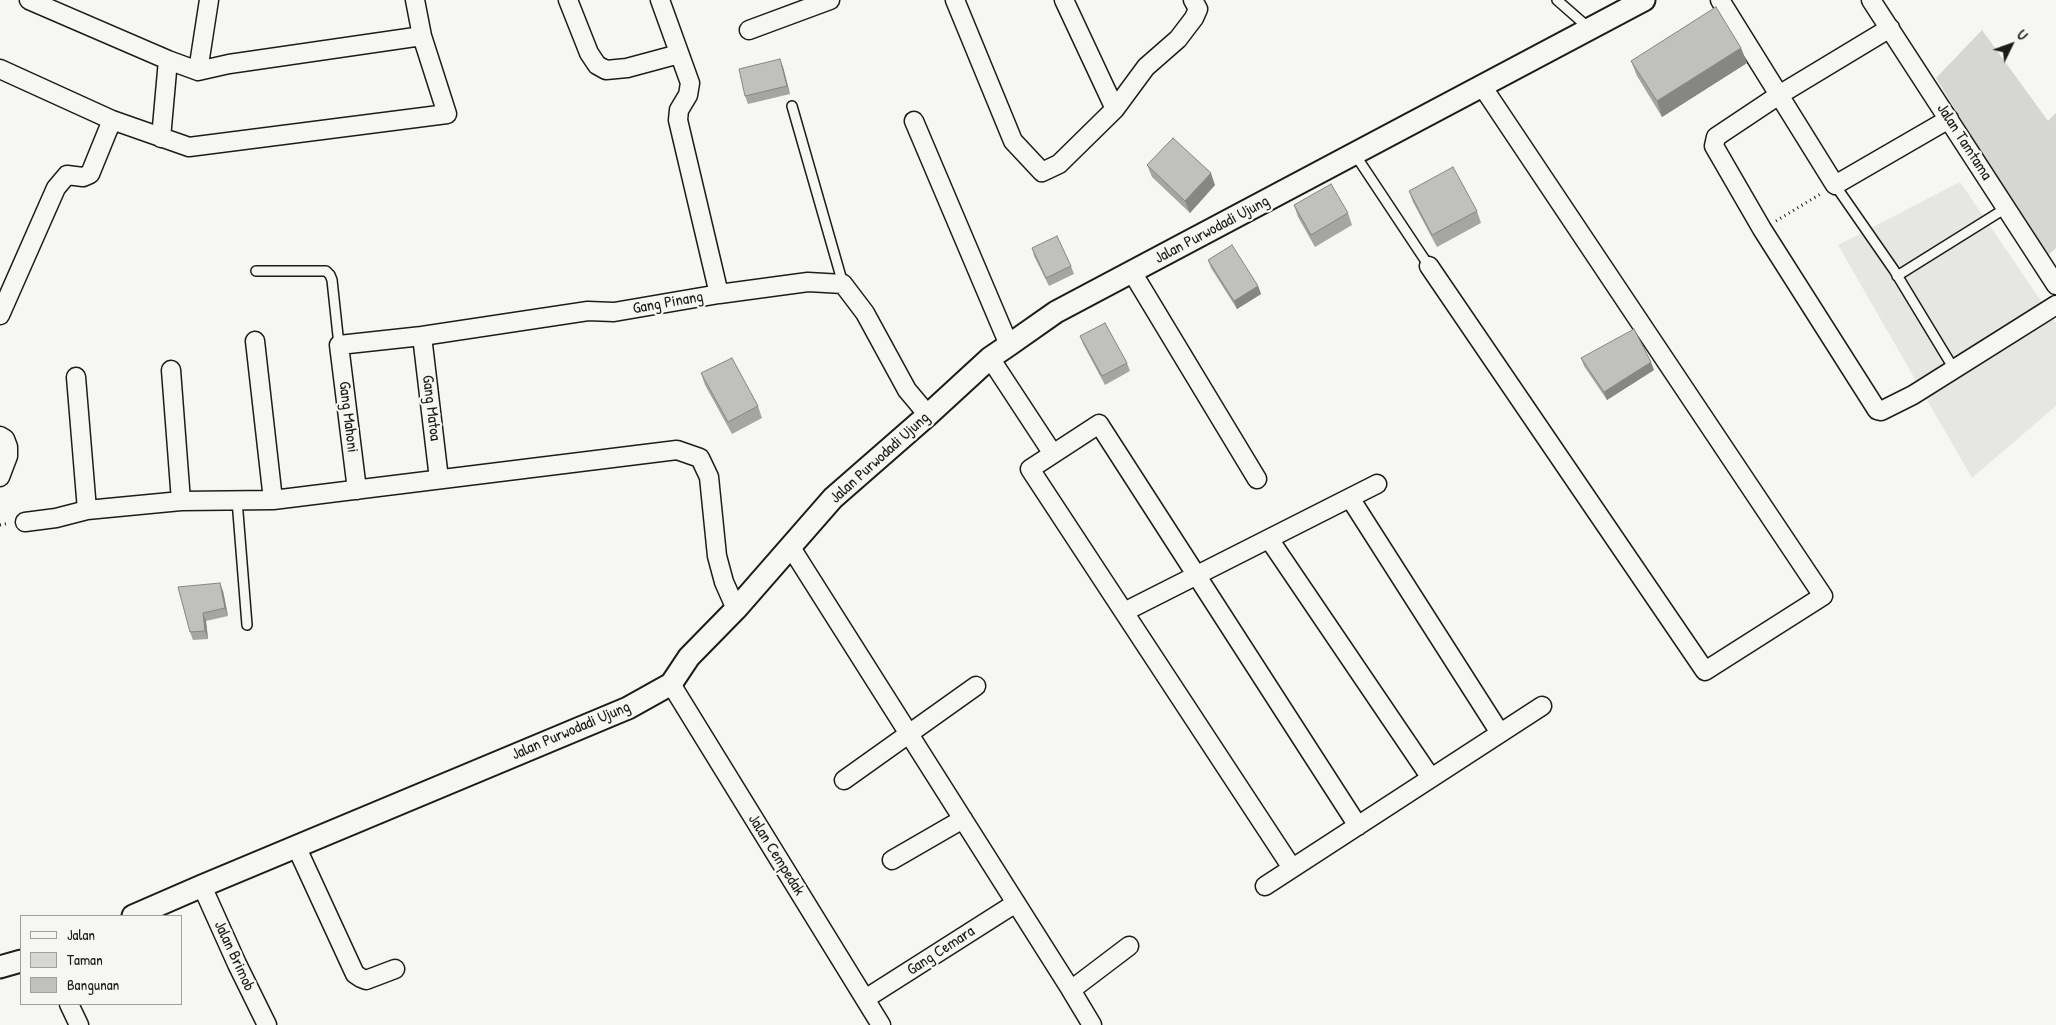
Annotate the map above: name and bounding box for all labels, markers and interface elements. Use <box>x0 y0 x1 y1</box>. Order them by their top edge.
north arrow <box>1986 20 2036 70</box>
text: U <box>2013 25 2032 44</box>
street label: Jalan Tamtama <box>1932 100 1996 184</box>
street label: Jalan Purwodadi Ujung <box>1151 192 1273 268</box>
street label: Gang Pinang <box>631 287 705 319</box>
street label: Gang Matoa <box>417 374 445 442</box>
street label: Gang Mahoni <box>334 380 362 454</box>
street label: Jalan Purwodadi Ujung <box>826 408 934 508</box>
street label: Jalan Purwodadi Ujung <box>509 697 633 765</box>
street label: Jalan Cempedak <box>743 811 809 899</box>
legend <box>20 915 182 1005</box>
street label: Jalan Brimob <box>209 918 259 994</box>
street label: Gang Cemara <box>904 922 978 980</box>
text: Jalan <box>67 924 95 945</box>
text: Taman <box>67 949 103 970</box>
text: Bangunan <box>67 974 119 995</box>

